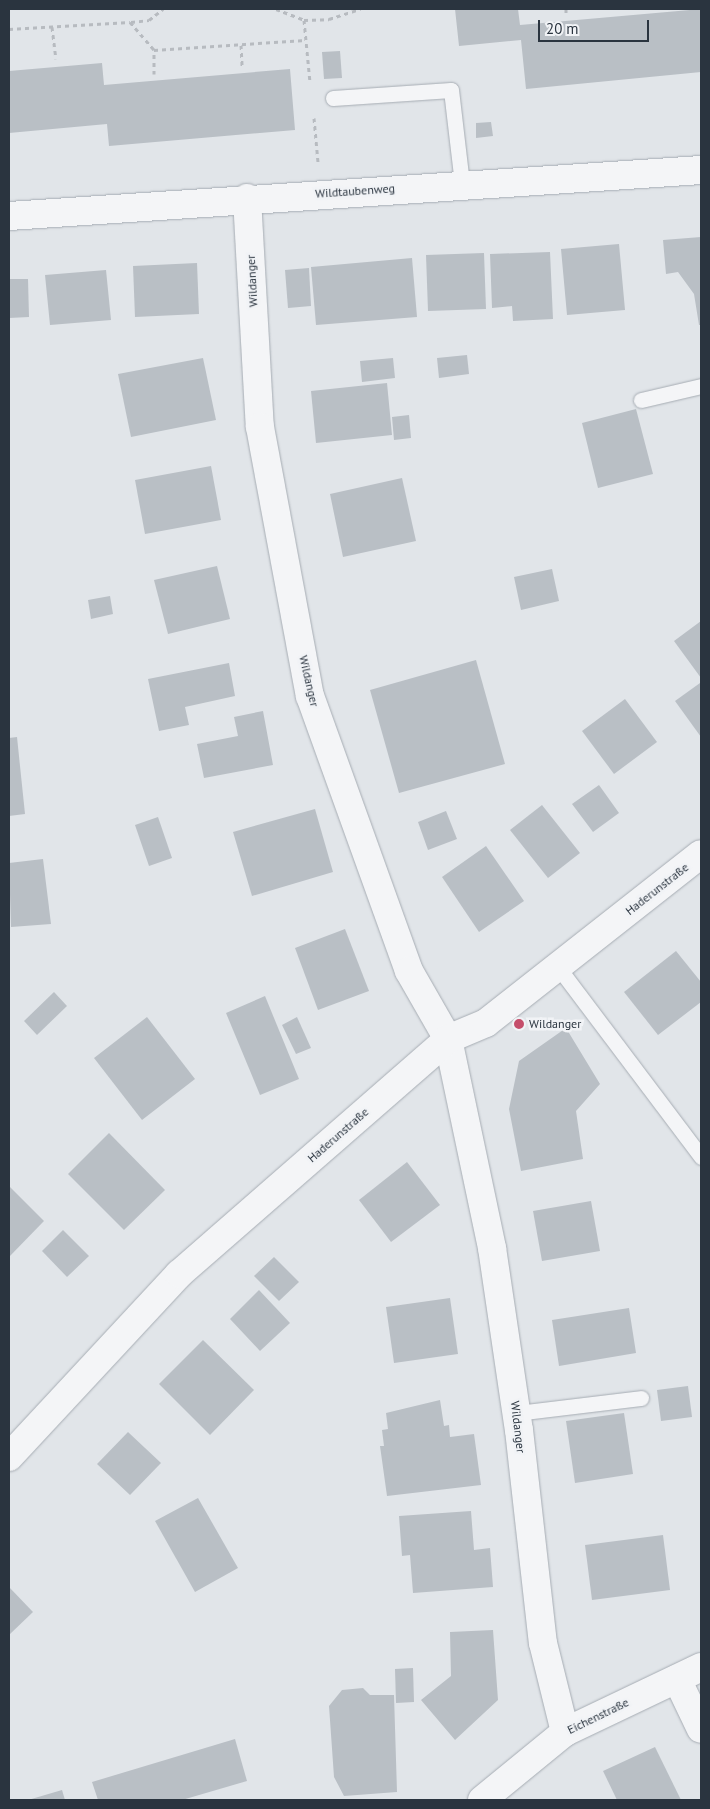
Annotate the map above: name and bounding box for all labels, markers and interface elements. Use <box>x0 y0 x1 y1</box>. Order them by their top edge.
scale bar <box>540 10 651 42</box>
text: 20 m <box>546 19 579 38</box>
street label: Wildtaubenweg <box>315 181 395 201</box>
street label: Wildanger <box>243 255 261 307</box>
street label: Wildanger <box>296 654 322 708</box>
street label: Haderunstraße <box>623 860 691 918</box>
place label: Wildanger <box>529 1017 581 1031</box>
marker: Wildanger <box>513 1018 525 1030</box>
street label: Haderunstraße <box>305 1105 371 1165</box>
street label: Wildanger <box>508 1400 528 1454</box>
street label: Eichenstraße <box>565 1695 631 1737</box>

